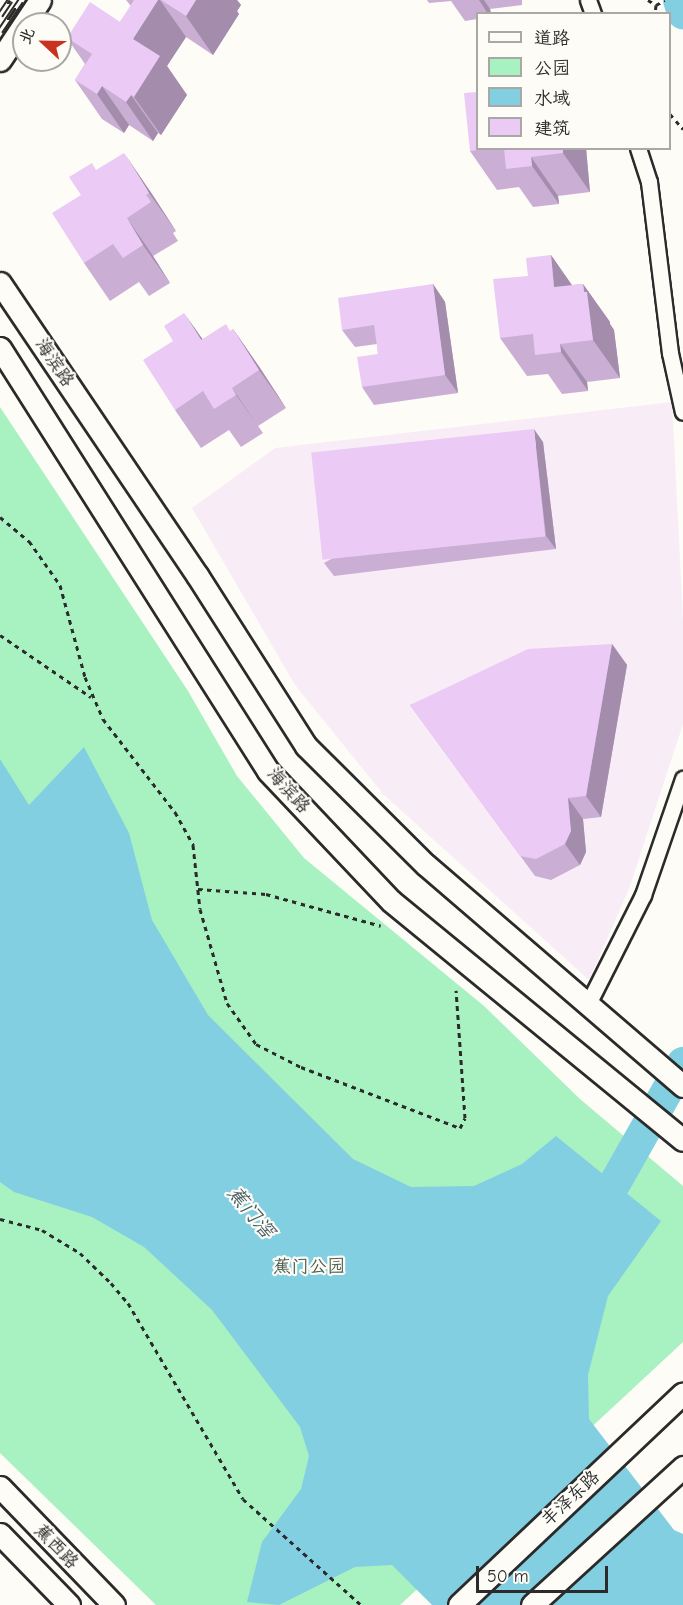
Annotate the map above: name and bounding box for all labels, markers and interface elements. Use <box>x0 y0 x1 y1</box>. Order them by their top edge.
north arrow <box>12 12 72 72</box>
legend <box>476 12 671 150</box>
text: 北 <box>16 25 39 47</box>
text: 道路 <box>534 28 570 49</box>
text: 公园 <box>534 58 570 79</box>
text: 水域 <box>534 88 570 109</box>
text: 建筑 <box>534 118 570 139</box>
street label: 海滨路 <box>30 335 78 391</box>
street label: 海滨路 <box>262 764 314 818</box>
water label: 蕉门滘 <box>223 1181 279 1243</box>
park label: 蕉门公园 <box>273 1256 345 1278</box>
street label: 丰泽东路 <box>537 1467 605 1531</box>
street label: 蕉西路 <box>29 1520 83 1574</box>
scale bar <box>479 1554 611 1592</box>
text: 50 m <box>487 1566 529 1587</box>

